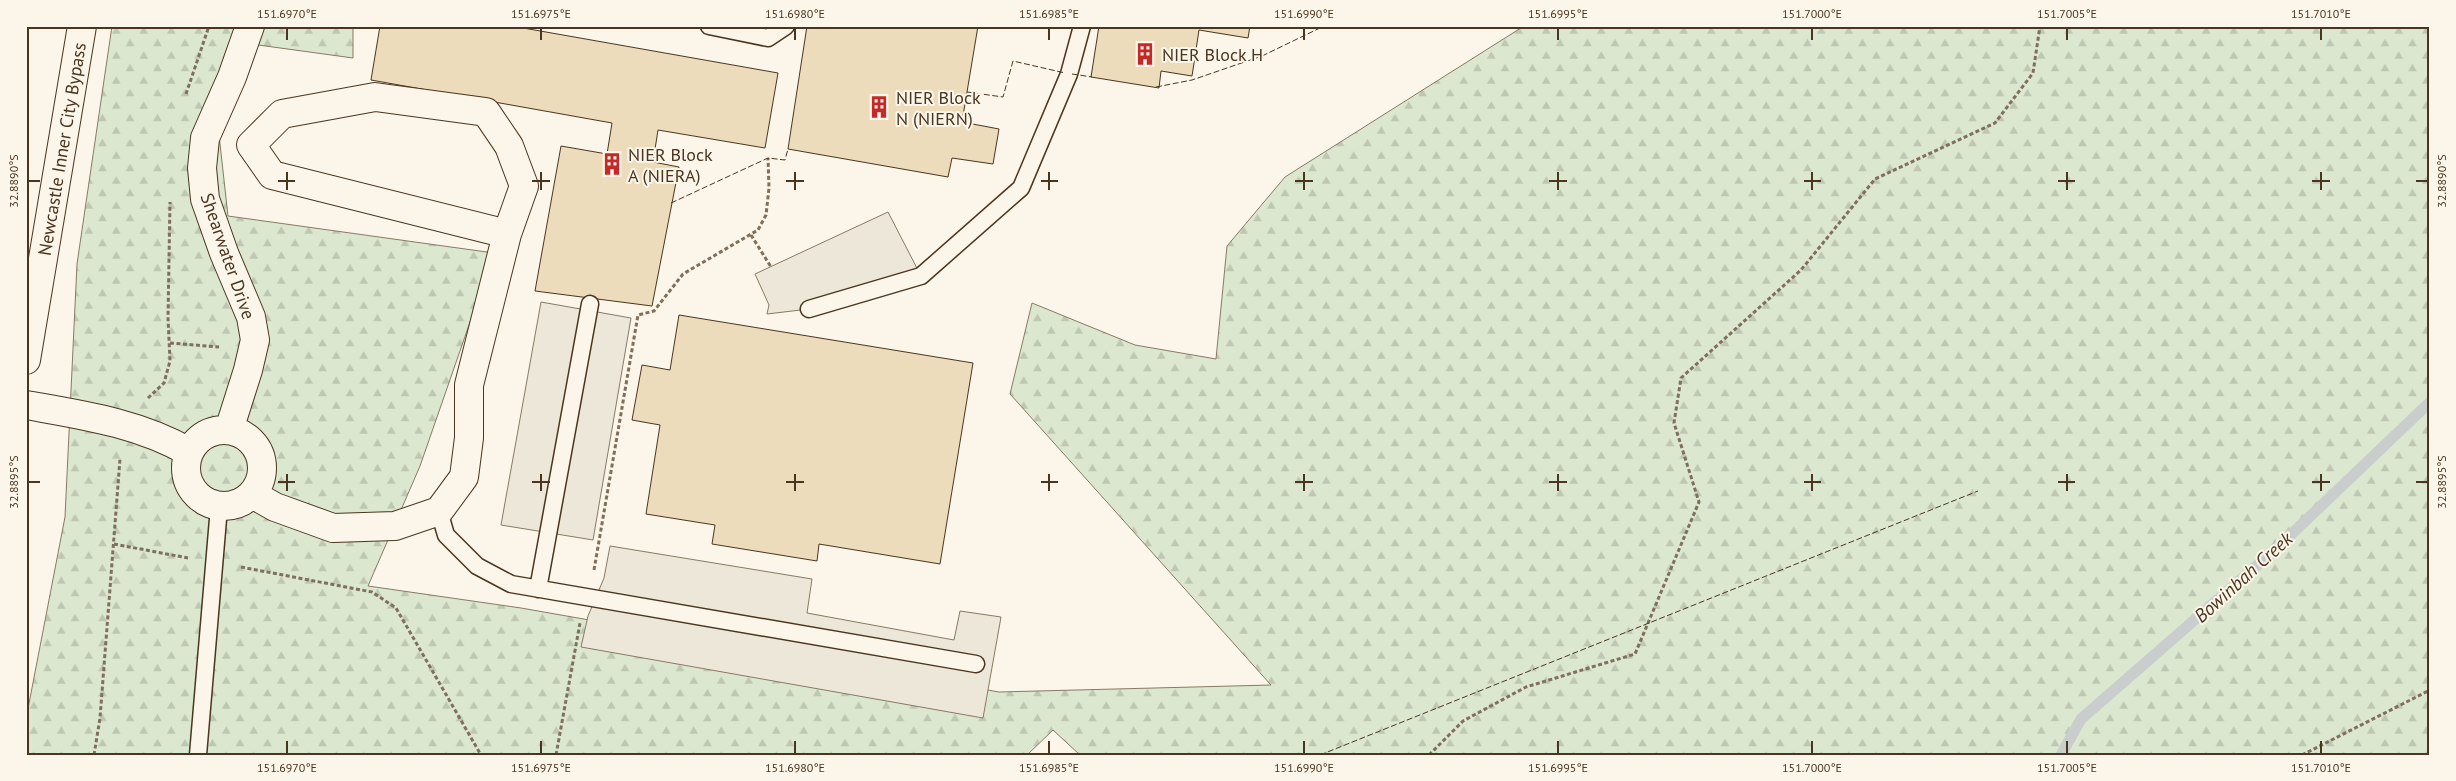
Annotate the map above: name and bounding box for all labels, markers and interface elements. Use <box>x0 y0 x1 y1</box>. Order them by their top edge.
text: 151.6970°E <box>257 6 317 21</box>
text: 151.6975°E <box>511 6 571 21</box>
text: 151.6980°E <box>765 6 825 21</box>
text: 151.6985°E <box>1019 6 1079 21</box>
text: 151.6990°E <box>1274 6 1334 21</box>
text: 151.6995°E <box>1528 6 1588 21</box>
text: 151.7000°E <box>1782 6 1842 21</box>
text: 151.7005°E <box>2037 6 2097 21</box>
text: 151.7010°E <box>2291 6 2351 21</box>
street label: Newcastle Inner City Bypass <box>32 41 91 257</box>
building icon: NIER Block H <box>1132 41 1158 67</box>
place label: NIER Block H <box>1162 43 1263 66</box>
place label: NIER Block N (NIERN) <box>896 86 981 130</box>
building icon: NIER Block N (NIERN) <box>866 94 892 120</box>
place label: NIER Block A (NIERA) <box>628 143 713 187</box>
building icon: NIER Block A (NIERA) <box>599 151 625 177</box>
text: 32.8890°S <box>6 154 21 208</box>
text: 32.8890°S <box>2434 154 2449 208</box>
street label: Shearwater Drive <box>196 190 260 322</box>
text: 32.8895°S <box>6 455 21 509</box>
text: 32.8895°S <box>2434 455 2449 509</box>
water label: Bowinbah Creek <box>2189 526 2298 627</box>
text: 151.6970°E <box>257 760 317 775</box>
text: 151.6975°E <box>511 760 571 775</box>
text: 151.6980°E <box>765 760 825 775</box>
text: 151.6985°E <box>1019 760 1079 775</box>
text: 151.6990°E <box>1274 760 1334 775</box>
text: 151.6995°E <box>1528 760 1588 775</box>
text: 151.7000°E <box>1782 760 1842 775</box>
text: 151.7005°E <box>2037 760 2097 775</box>
text: 151.7010°E <box>2291 760 2351 775</box>

